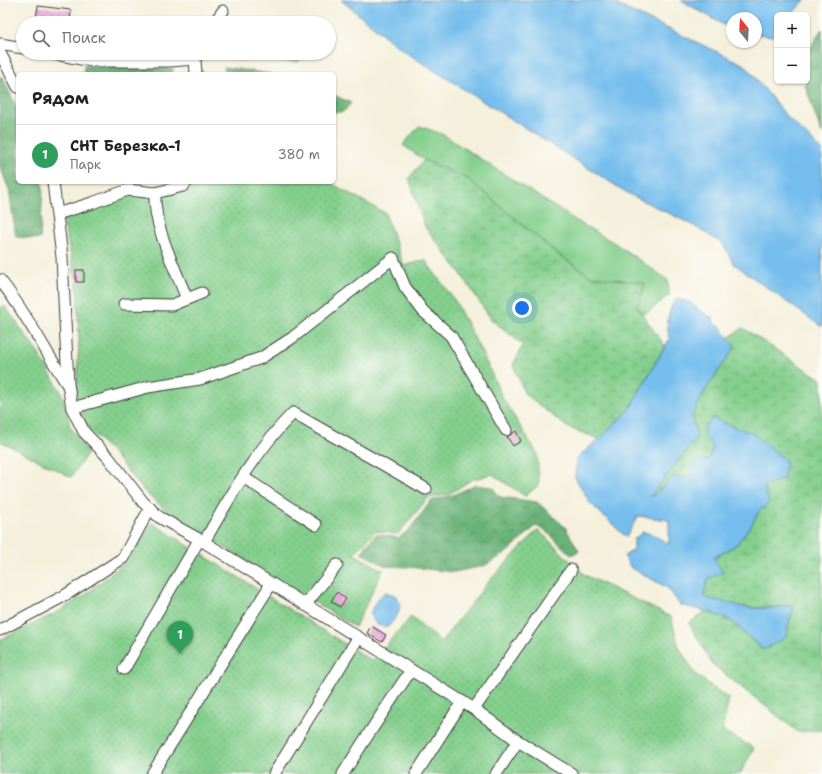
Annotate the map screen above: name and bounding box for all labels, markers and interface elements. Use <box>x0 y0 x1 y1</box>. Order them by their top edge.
north arrow <box>726 12 762 48</box>
map controls <box>774 12 810 84</box>
button: + <box>774 12 810 48</box>
search box <box>16 16 336 60</box>
icon: search <box>30 27 52 49</box>
text: Поиск <box>62 28 106 48</box>
button: − <box>774 48 810 84</box>
text: Рядом <box>32 87 89 109</box>
text: СНТ Березка-1 <box>70 136 181 156</box>
text: 1 <box>42 146 48 163</box>
text: 380 m <box>278 146 320 163</box>
text: Парк <box>70 156 101 173</box>
your location <box>512 298 532 318</box>
pin: 1 <box>167 621 193 654</box>

